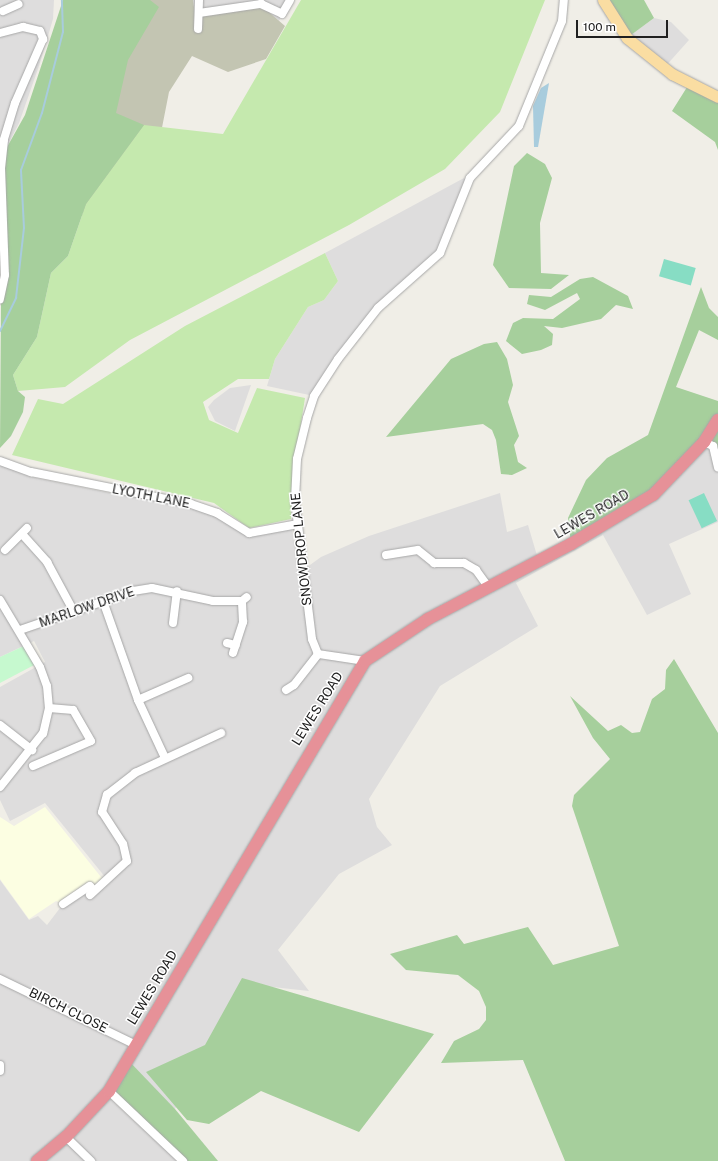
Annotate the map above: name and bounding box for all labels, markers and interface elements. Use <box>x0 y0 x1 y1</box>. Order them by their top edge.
scale bar <box>578 12 670 38</box>
text: 100 m <box>583 20 616 34</box>
street label: LYOTH LANE <box>111 482 191 512</box>
street label: LEWES ROAD <box>552 487 632 543</box>
street label: SNOWDROP LANE <box>288 492 316 606</box>
street label: MARLOW DRIVE <box>37 584 137 632</box>
street label: LEWES ROAD <box>289 669 347 749</box>
street label: LEWES ROAD <box>125 948 181 1028</box>
street label: BIRCH CLOSE <box>26 985 110 1037</box>

